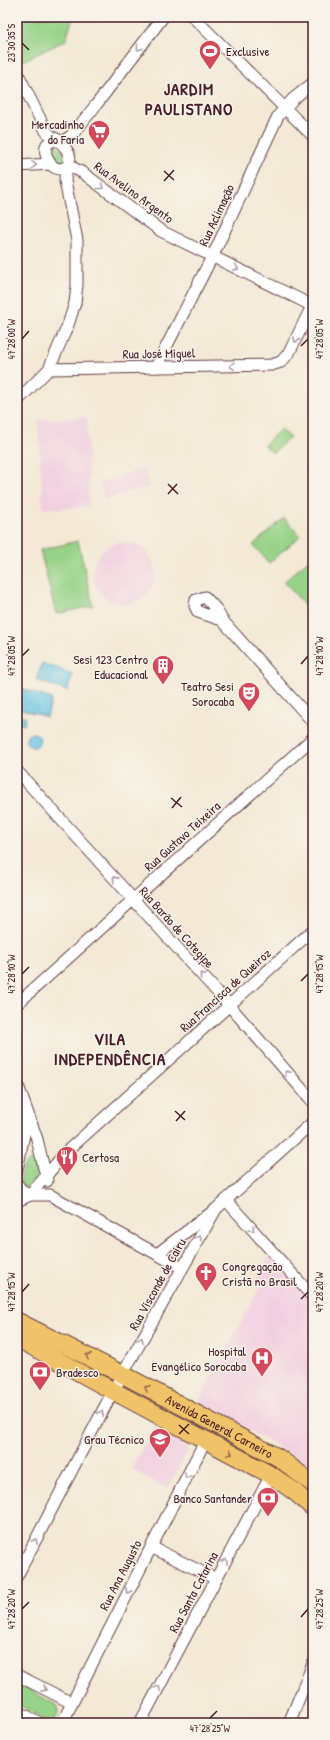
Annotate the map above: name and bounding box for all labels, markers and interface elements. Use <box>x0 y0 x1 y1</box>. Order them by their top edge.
text: 23°30'35"S <box>5 23 18 62</box>
sports icon: Exclusive <box>197 38 223 71</box>
place label: Exclusive <box>226 42 270 60</box>
one-way arrow <box>137 44 144 51</box>
district label: JARDIM PAULISTANO <box>145 77 233 120</box>
place label: Mercadinho do Faria <box>31 115 84 148</box>
supermarket icon: Mercadinho do Faria <box>86 118 112 151</box>
street label: Rua Avelino Argento <box>91 157 177 227</box>
one-way arrow <box>31 160 37 169</box>
street label: Rua Aclimação <box>194 181 238 249</box>
one-way arrow <box>96 182 103 189</box>
one-way arrow <box>231 263 239 271</box>
text: 47°28'00"W <box>5 318 18 359</box>
text: 47°28'05"W <box>313 318 326 359</box>
one-way arrow <box>293 335 301 343</box>
street label: Rua José Miguel <box>123 343 196 363</box>
one-way arrow <box>229 362 235 370</box>
text: 47°28'05"W <box>5 635 18 676</box>
text: 47°28'10"W <box>313 636 326 675</box>
place label: Sesi 123 Centro Educacional <box>73 650 149 683</box>
building icon: Sesi 123 Centro Educacional <box>150 653 176 686</box>
place label: Teatro Sesi Sorocaba <box>181 677 234 710</box>
theatre icon: Teatro Sesi Sorocaba <box>236 680 262 713</box>
street label: Rua Gustavo Teixeira <box>140 797 224 875</box>
one-way arrow <box>112 876 119 884</box>
street label: Rua Barão de Cotegipe <box>136 882 218 972</box>
street label: Rua Francisca de Queiroz <box>176 944 275 1036</box>
text: 47°28'10"W <box>5 954 18 993</box>
text: 47°28'15"W <box>313 954 326 993</box>
one-way arrow <box>199 973 206 980</box>
district label: VILA INDEPENDÊNCIA <box>54 1027 166 1070</box>
one-way arrow <box>285 1070 292 1078</box>
restaurant icon: Certosa <box>54 1144 80 1177</box>
place label: Certosa <box>82 1148 119 1166</box>
one-way arrow <box>248 1224 255 1231</box>
street label: Rua Visconde de Cairu <box>124 1235 190 1333</box>
one-way arrow <box>194 1235 201 1242</box>
place label: Congregação Cristã no Brasil <box>222 1257 297 1290</box>
church icon: Congregação Cristã no Brasil <box>193 1260 219 1293</box>
text: 47°28'20"W <box>313 1271 326 1312</box>
text: 47°28'15"W <box>5 1272 18 1311</box>
one-way arrow <box>137 1337 144 1344</box>
place label: Hospital Evangélico Sorocaba <box>151 1342 247 1375</box>
hospital icon: Hospital Evangélico Sorocaba <box>249 1345 275 1378</box>
one-way arrow <box>84 1354 92 1361</box>
bank icon: Bradesco <box>27 1359 53 1392</box>
place label: Bradesco <box>56 1363 98 1381</box>
one-way arrow <box>144 1385 152 1393</box>
street label: Avenida General Carneiro <box>162 1390 276 1462</box>
one-way arrow <box>97 1410 104 1418</box>
school or university icon: Grau Técnico <box>147 1426 173 1459</box>
place label: Grau Técnico <box>84 1430 144 1448</box>
one-way arrow <box>225 1449 233 1456</box>
one-way arrow <box>185 1471 192 1479</box>
bank icon: Banco Santander <box>255 1485 281 1518</box>
place label: Banco Santander <box>174 1489 252 1507</box>
street label: Rua Ana Augusto <box>95 1537 145 1613</box>
one-way arrow <box>30 1538 38 1545</box>
street label: Rua Santa Catarina <box>164 1548 222 1636</box>
one-way arrow <box>221 1558 228 1565</box>
one-way arrow <box>125 1587 133 1595</box>
text: 47°28'20"W <box>5 1588 18 1629</box>
text: 47°28'25"W <box>313 1588 326 1629</box>
one-way arrow <box>40 1684 47 1692</box>
one-way arrow <box>154 1685 161 1693</box>
text: 47°28'25"W <box>190 1722 231 1735</box>

